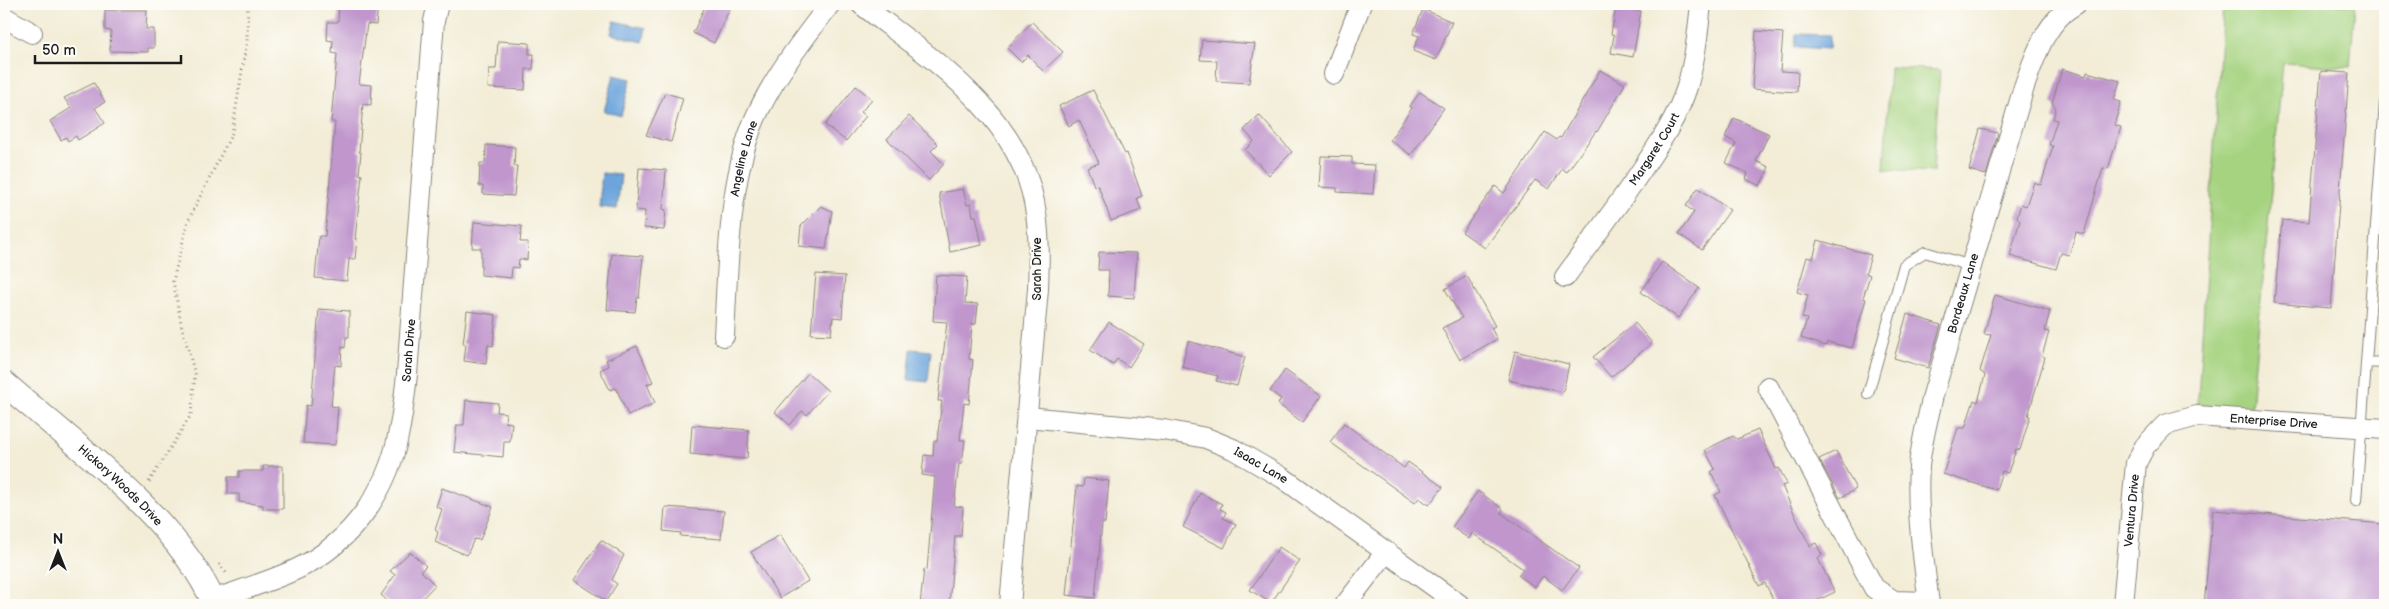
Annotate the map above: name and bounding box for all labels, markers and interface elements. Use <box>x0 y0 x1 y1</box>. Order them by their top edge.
scale bar <box>35 32 181 64</box>
text: 50 m <box>42 41 76 60</box>
street label: Margaret Court <box>1626 110 1683 189</box>
street label: Angeline Lane <box>727 118 761 198</box>
street label: Sarah Drive <box>1030 237 1045 301</box>
street label: Bordeaux Lane <box>1944 251 1982 335</box>
street label: Sarah Drive <box>399 318 419 383</box>
street label: Enterprise Drive <box>2229 411 2318 432</box>
street label: Hickory Woods Drive <box>75 441 166 529</box>
street label: Isaac Lane <box>1231 444 1291 487</box>
street label: Ventura Drive <box>2121 473 2142 547</box>
north arrow <box>32 526 82 576</box>
text: N <box>53 531 63 548</box>

